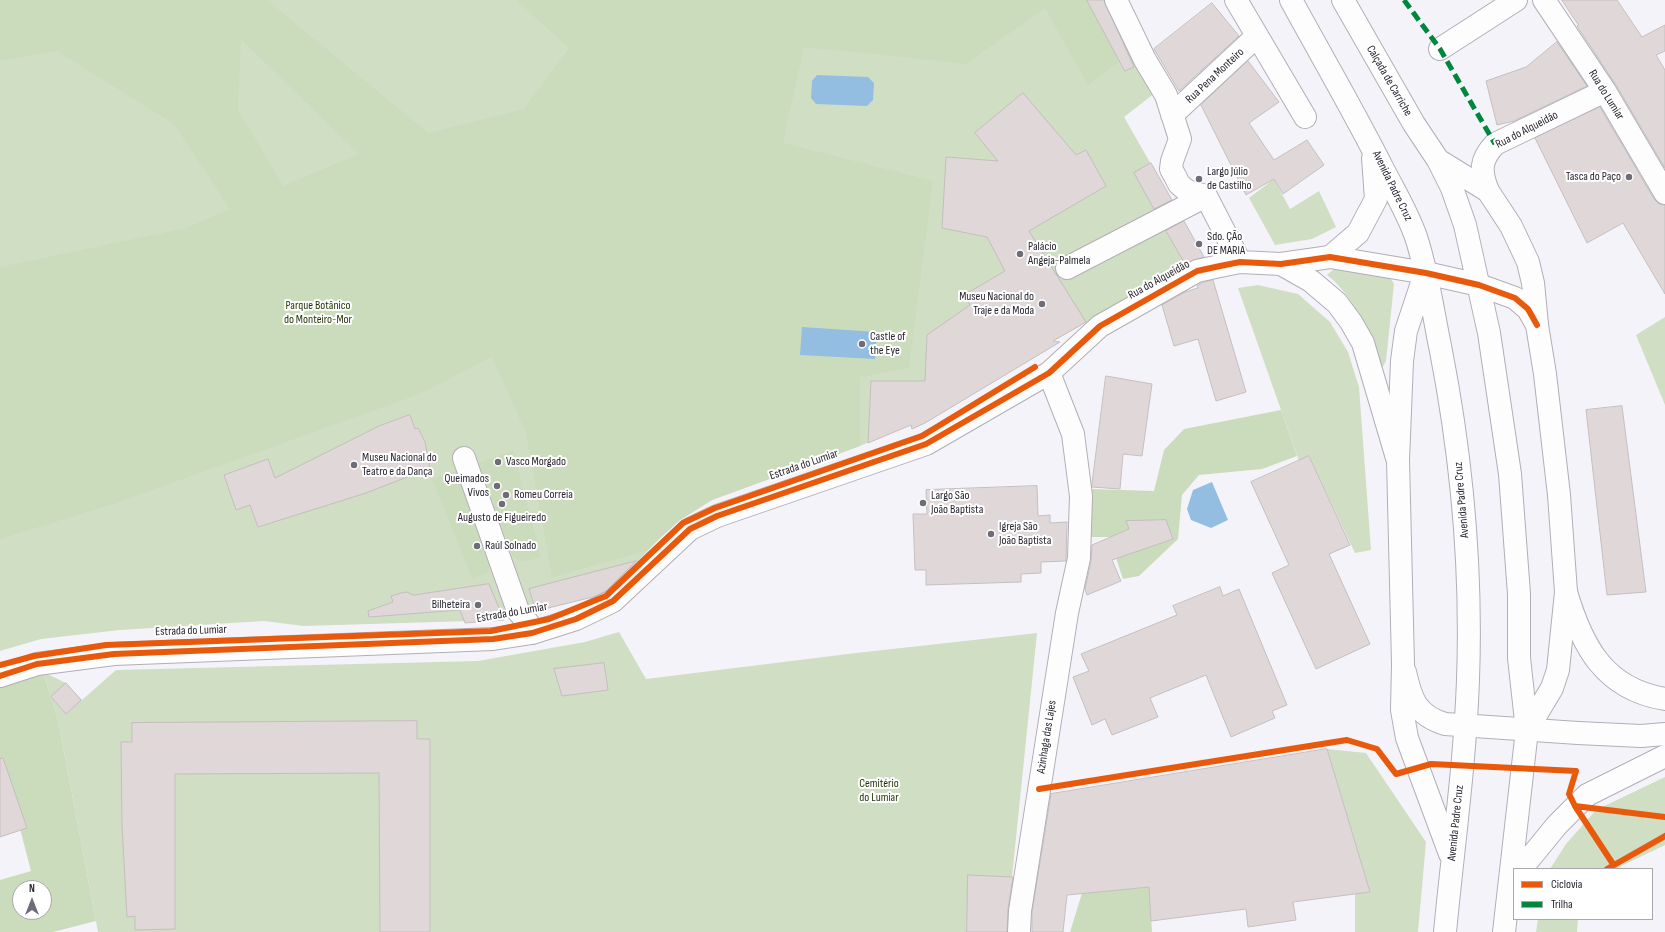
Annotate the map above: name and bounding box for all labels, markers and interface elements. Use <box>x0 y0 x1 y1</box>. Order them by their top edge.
street label: Calçada de Carriche <box>1363 43 1415 119</box>
street label: Rua Pena Monteiro <box>1183 45 1247 107</box>
street label: Rua do Lumiar <box>1585 67 1627 123</box>
street label: Rua do Alqueidão <box>1493 108 1561 152</box>
street label: Avenida Padre Cruz <box>1369 149 1415 223</box>
place label: Largo Júlio de Castilho <box>1207 165 1252 193</box>
place label: Tasca do Paço <box>1566 170 1621 184</box>
marker: Tasca do Paço <box>1624 172 1634 182</box>
marker: Largo Júlio de Castilho <box>1194 174 1204 184</box>
place label: Sdo. ÇÃo DE MARIA <box>1207 230 1245 258</box>
marker: Sdo. ÇÃo DE MARIA <box>1194 239 1204 249</box>
place label: Palácio Angeja-Palmela <box>1028 240 1090 268</box>
marker: Palácio Angeja-Palmela <box>1015 249 1025 259</box>
street label: Rua do Alqueidão <box>1126 257 1192 303</box>
place label: Museu Nacional do Traje e da Moda <box>959 290 1034 318</box>
park label: Parque Botânico do Monteiro-Mor <box>284 299 352 327</box>
marker: Museu Nacional do Traje e da Moda <box>1037 299 1047 309</box>
place label: Castle of the Eye <box>870 330 906 358</box>
marker: Castle of the Eye <box>857 339 867 349</box>
street label: Estrada do Lumiar <box>768 447 840 483</box>
place label: Museu Nacional do Teatro e da Dança <box>362 451 437 479</box>
place label: Vasco Morgado <box>506 455 566 469</box>
marker: Vasco Morgado <box>493 457 503 467</box>
marker: Museu Nacional do Teatro e da Dança <box>349 460 359 470</box>
street label: Avenida Padre Cruz <box>1452 461 1472 539</box>
place label: Queimados Vivos <box>444 472 489 500</box>
marker: Queimados Vivos <box>492 481 502 491</box>
place label: Romeu Correia <box>514 488 573 502</box>
place label: Largo São João Baptista <box>931 489 983 517</box>
marker: Romeu Correia <box>501 490 511 500</box>
marker: Largo São João Baptista <box>918 498 928 508</box>
marker: Augusto de Figueiredo <box>497 499 507 509</box>
place label: Augusto de Figueiredo <box>458 511 546 525</box>
place label: Igreja São João Baptista <box>999 520 1051 548</box>
marker: Igreja São João Baptista <box>986 529 996 539</box>
place label: Raúl Solnado <box>485 539 536 553</box>
marker: Raúl Solnado <box>472 541 482 551</box>
place label: Bilheteira <box>432 598 470 612</box>
marker: Bilheteira <box>473 600 483 610</box>
street label: Estrada do Lumiar <box>475 600 549 626</box>
street label: Estrada do Lumiar <box>155 623 227 639</box>
street label: Azinhaga das Lajes <box>1034 699 1060 775</box>
park label: Cemitério do Lumiar <box>859 777 899 805</box>
street label: Avenida Padre Cruz <box>1445 784 1467 862</box>
legend <box>1513 868 1653 920</box>
text: Ciclovia <box>1551 877 1582 892</box>
north arrow <box>12 880 52 920</box>
text: N <box>29 882 35 895</box>
text: Trilha <box>1551 897 1573 912</box>

